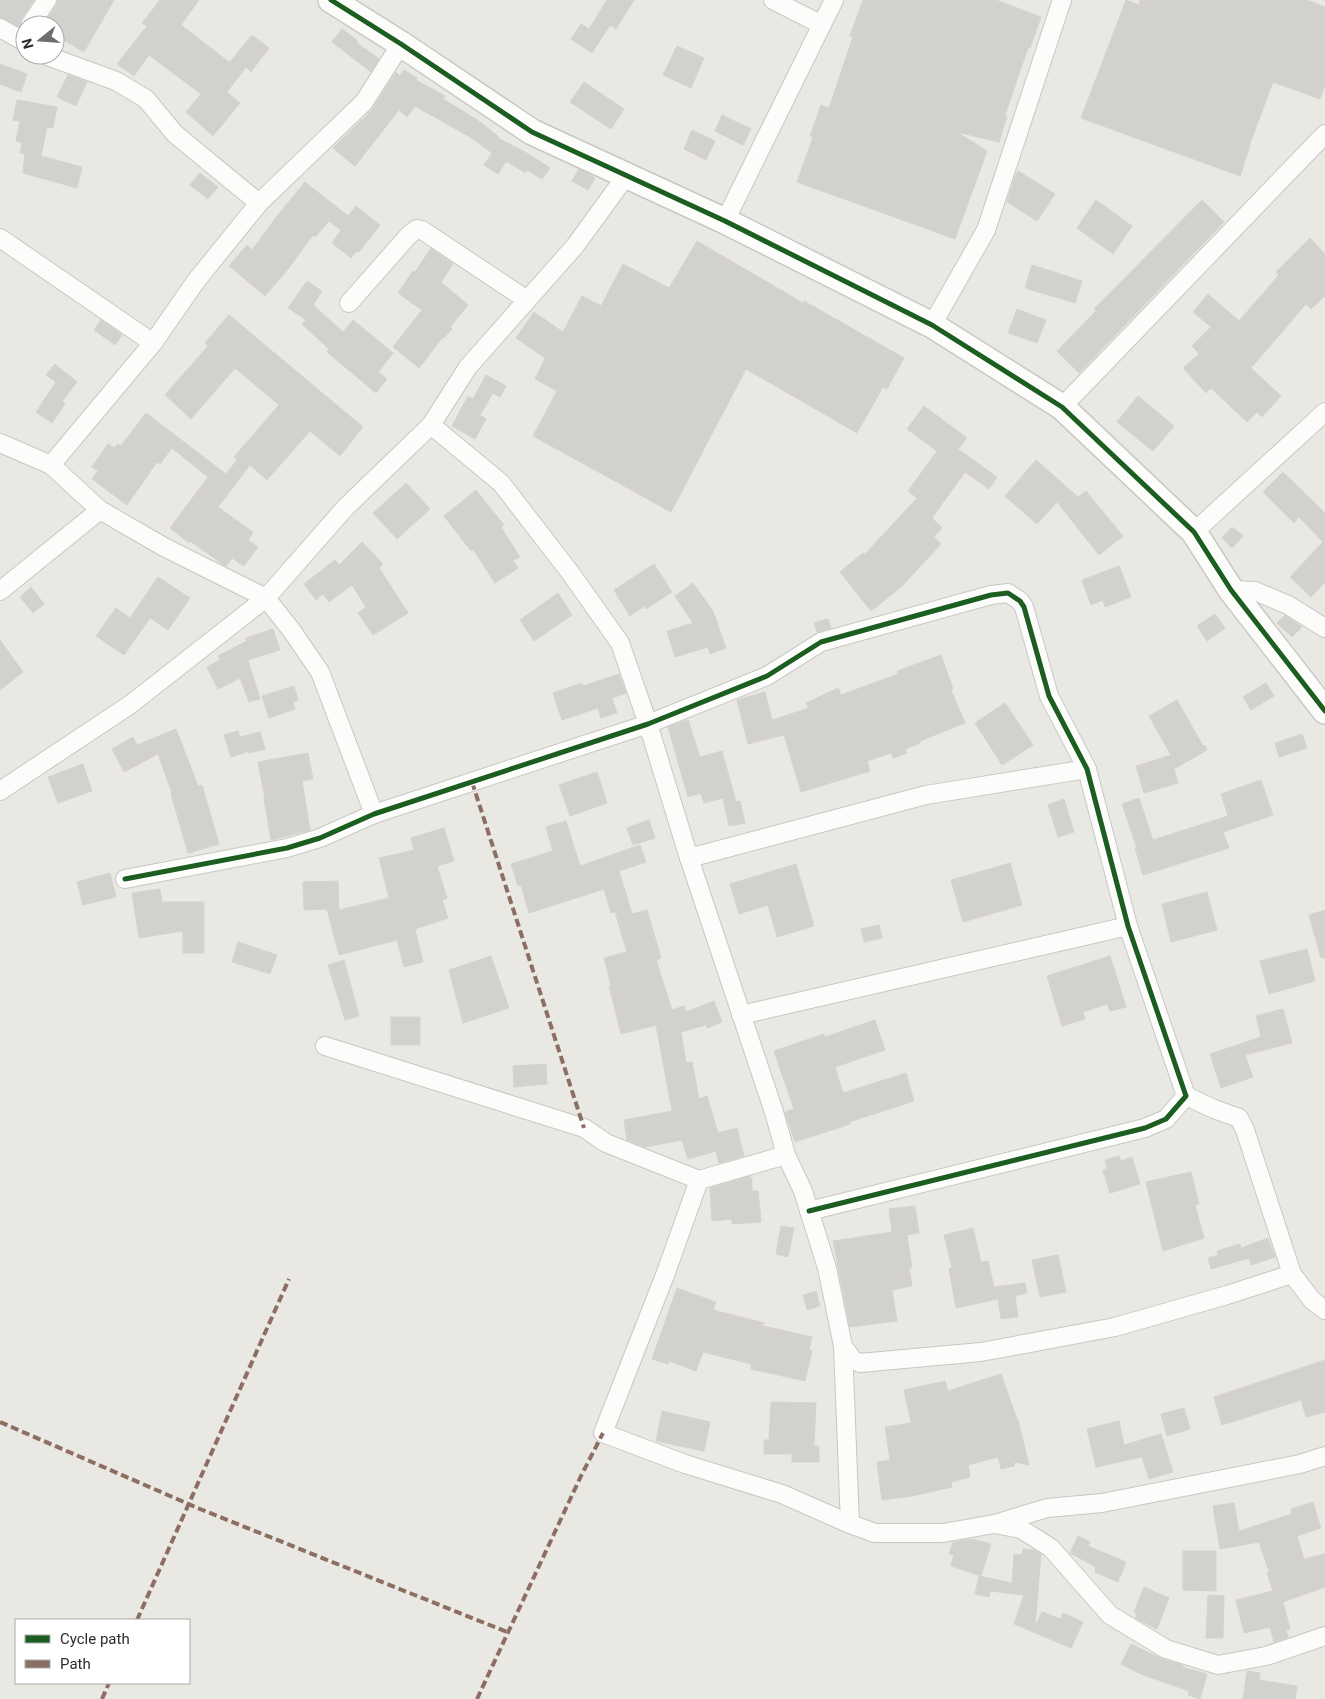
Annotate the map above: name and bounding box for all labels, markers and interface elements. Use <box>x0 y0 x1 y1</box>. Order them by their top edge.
north arrow <box>15 15 65 65</box>
text: N <box>18 37 37 51</box>
legend <box>15 1619 190 1684</box>
text: Cycle path <box>60 1630 130 1648</box>
text: Path <box>60 1655 91 1673</box>

